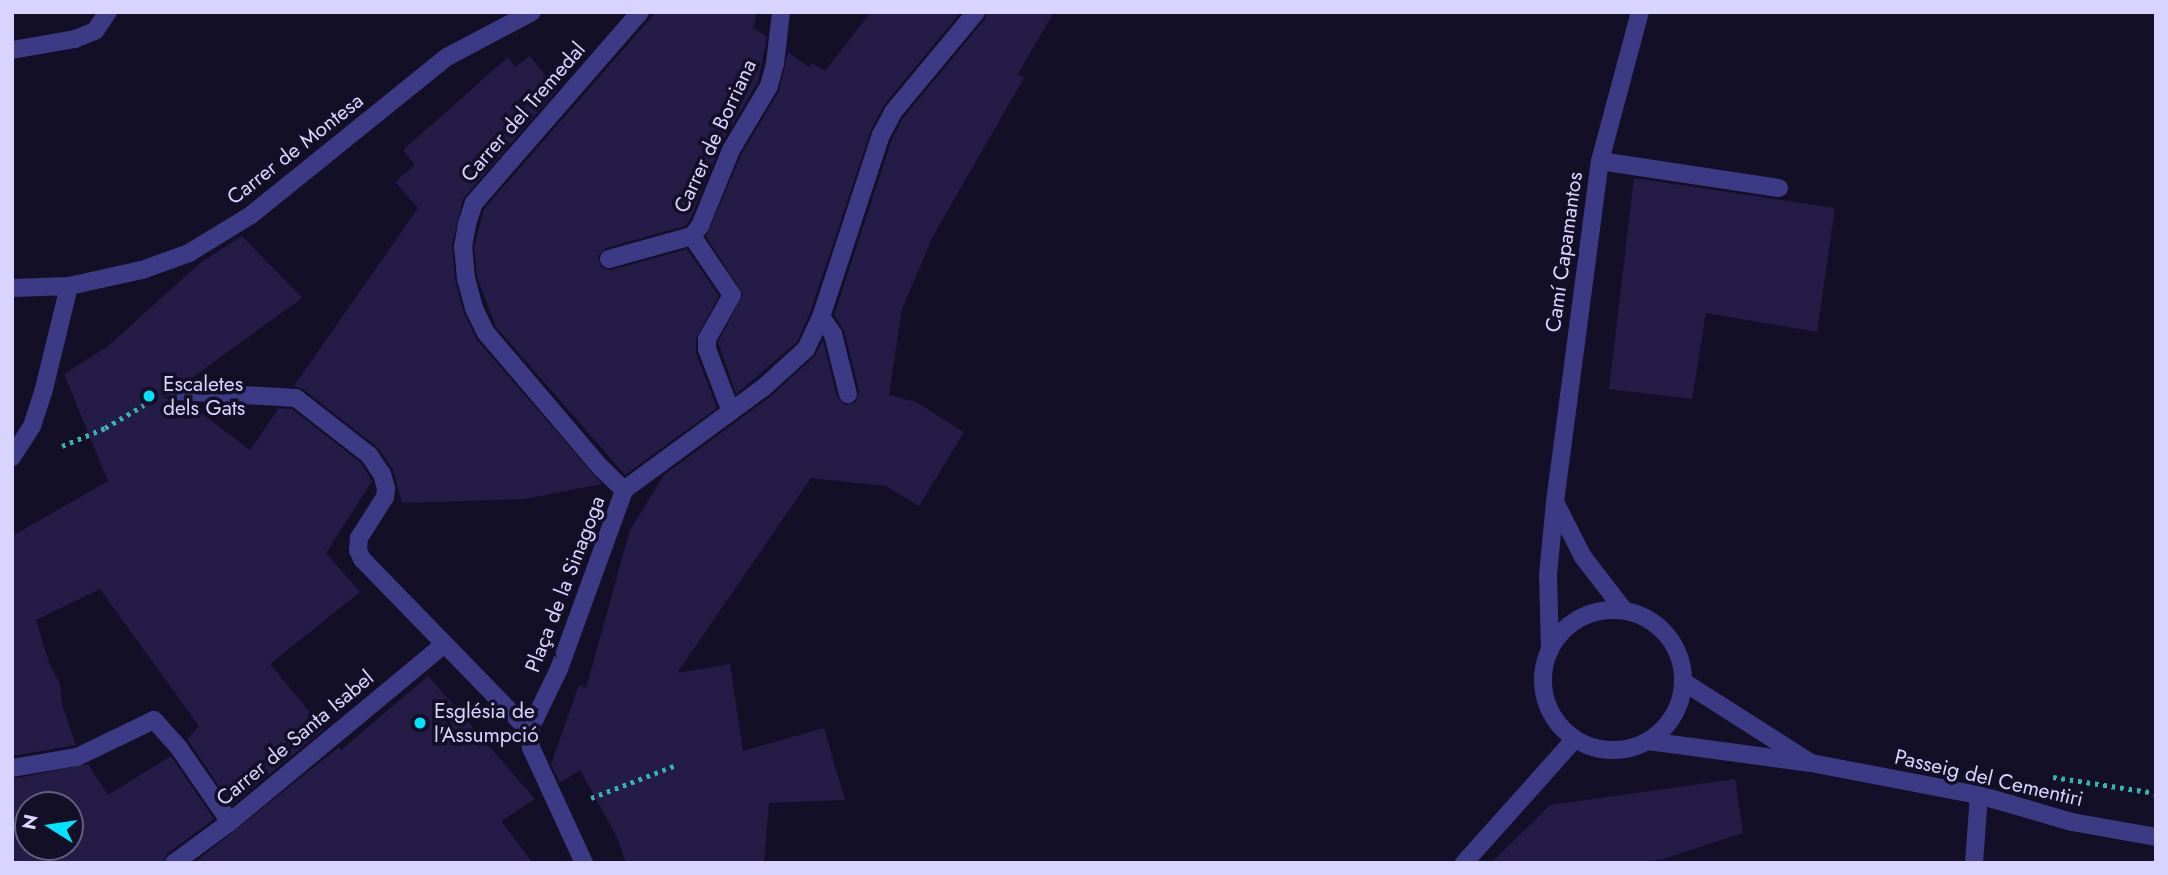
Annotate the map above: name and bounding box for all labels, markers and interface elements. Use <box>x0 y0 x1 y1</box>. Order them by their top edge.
street label: Carrer del Tremedal <box>456 37 590 187</box>
street label: Carrer de Borriana <box>668 55 762 217</box>
street label: Carrer de Montesa <box>222 88 368 210</box>
street label: Camí Capamantos <box>1540 170 1588 334</box>
place label: Escaletes dels Gats <box>163 371 245 421</box>
marker: Escaletes dels Gats <box>141 388 157 404</box>
street label: Plaça de la Sinagoga <box>520 492 610 676</box>
street label: Carrer de Santa Isabel <box>211 665 379 811</box>
place label: Església de l'Assumpció <box>434 698 539 748</box>
marker: Església de l'Assumpció <box>412 715 428 731</box>
street label: Passeig del Cementiri <box>1892 744 2086 812</box>
north arrow <box>14 791 84 861</box>
text: N <box>15 812 45 832</box>

